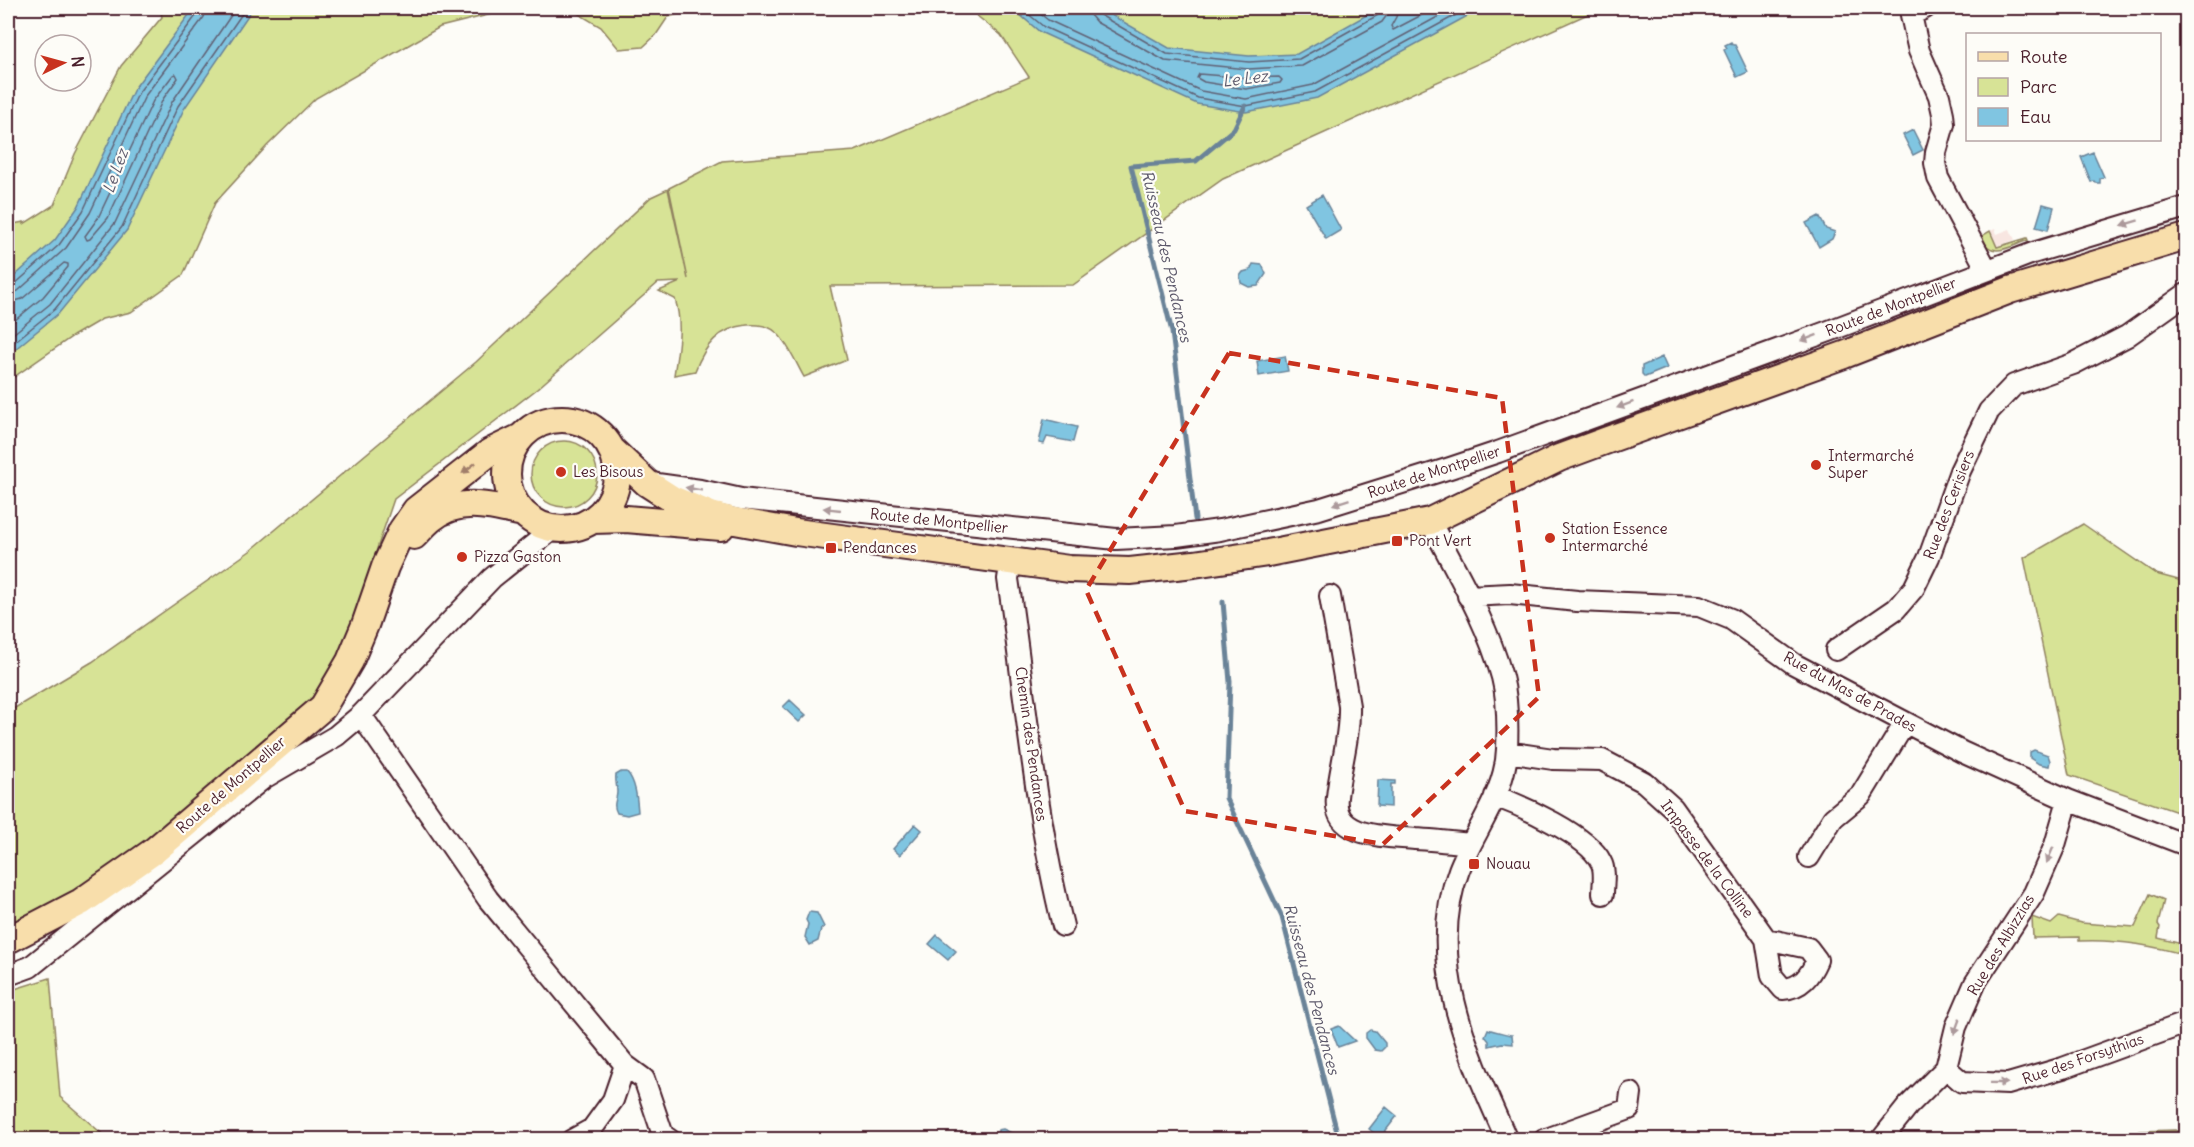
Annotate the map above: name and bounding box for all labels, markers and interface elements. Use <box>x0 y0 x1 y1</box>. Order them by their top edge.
north arrow <box>33 33 93 93</box>
legend <box>1966 33 2161 141</box>
text: Route <box>2020 45 2068 68</box>
text: N <box>67 55 88 68</box>
water label: Le Lez <box>1221 65 1270 91</box>
text: Parc <box>2020 75 2057 98</box>
text: Eau <box>2020 105 2051 128</box>
water label: Le Lez <box>98 145 133 196</box>
water label: Ruisseau des Pendances <box>1137 168 1197 345</box>
one-way arrow <box>2121 219 2139 228</box>
street label: Route de Montpellier <box>1823 273 1959 340</box>
one-way arrow <box>1799 334 1817 344</box>
one-way arrow <box>1616 401 1634 411</box>
street label: Route de Montpellier <box>1365 441 1503 502</box>
place label: Intermarché Super <box>1828 446 1914 482</box>
street label: Rue des Cerisiers <box>1919 447 1978 562</box>
marker: Intermarché Super <box>1809 458 1823 472</box>
one-way arrow <box>461 462 477 474</box>
place label: Les Bisous <box>573 462 643 481</box>
marker: Les Bisous <box>554 465 568 479</box>
one-way arrow <box>685 484 704 493</box>
one-way arrow <box>1332 497 1350 507</box>
one-way arrow <box>822 504 841 514</box>
street label: Route de Montpellier <box>869 504 1009 537</box>
place label: Station Essence Intermarché <box>1562 519 1668 555</box>
place label: Pont Vert <box>1409 531 1471 550</box>
marker: Station Essence Intermarché <box>1543 531 1557 545</box>
marker: Pont Vert <box>1390 534 1404 548</box>
place label: Pendances <box>843 538 917 557</box>
marker: Pendances <box>824 541 838 555</box>
place label: Pizza Gaston <box>474 547 561 566</box>
marker: Pizza Gaston <box>455 550 469 564</box>
street label: Rue du Mas de Prades <box>1780 647 1920 736</box>
street label: Chemin des Pendances <box>1011 665 1052 823</box>
street label: Route de Montpellier <box>172 732 289 837</box>
street label: Impasse de la Colline <box>1657 796 1758 921</box>
one-way arrow <box>2045 847 2055 865</box>
place label: Nouau <box>1486 854 1531 873</box>
marker: Nouau <box>1467 857 1481 871</box>
street label: Rue des Albizzias <box>1963 891 2038 999</box>
water label: Ruisseau des Pendances <box>1280 901 1345 1077</box>
one-way arrow <box>1951 1017 1961 1035</box>
street label: Rue des Forsythias <box>2020 1029 2146 1088</box>
one-way arrow <box>1990 1078 2009 1088</box>

